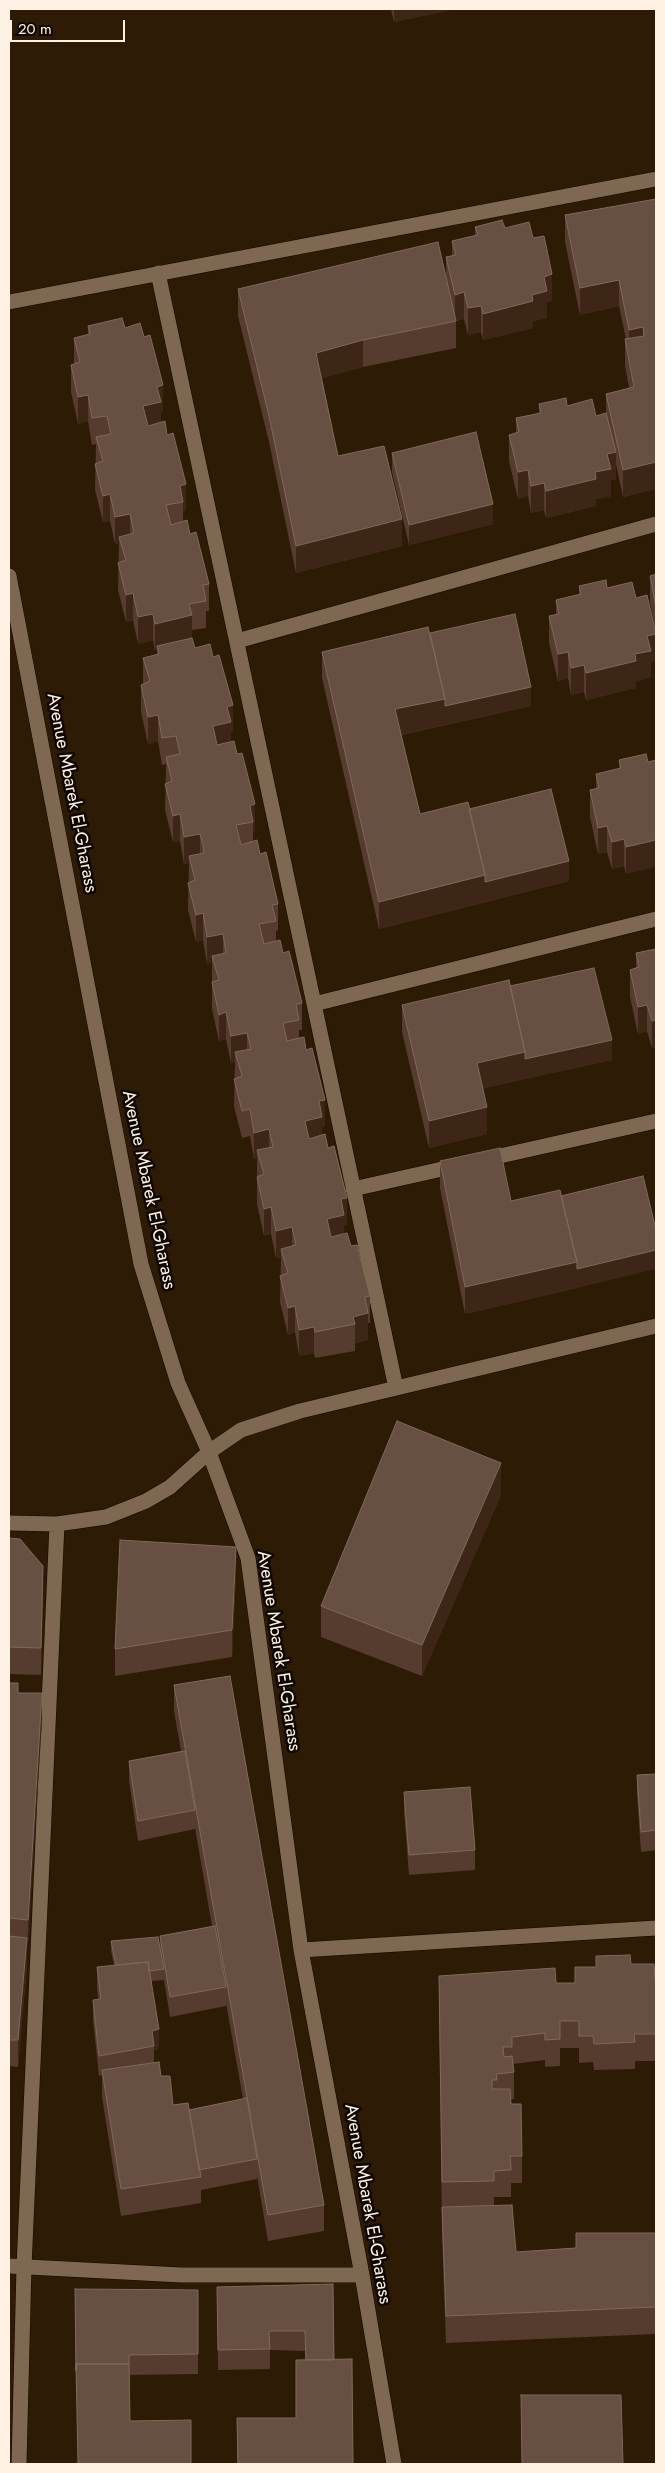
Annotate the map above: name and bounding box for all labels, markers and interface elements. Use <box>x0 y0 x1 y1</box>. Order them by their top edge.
scale bar <box>12 10 128 42</box>
text: 20 m <box>18 18 52 40</box>
street label: Avenue Mbarek El-Gharass <box>41 691 101 895</box>
street label: Avenue Mbarek El-Gharass <box>116 1089 180 1291</box>
street label: Avenue Mbarek El-Gharass <box>251 1549 305 1753</box>
street label: Avenue Mbarek El-Gharass <box>339 2102 395 2306</box>

